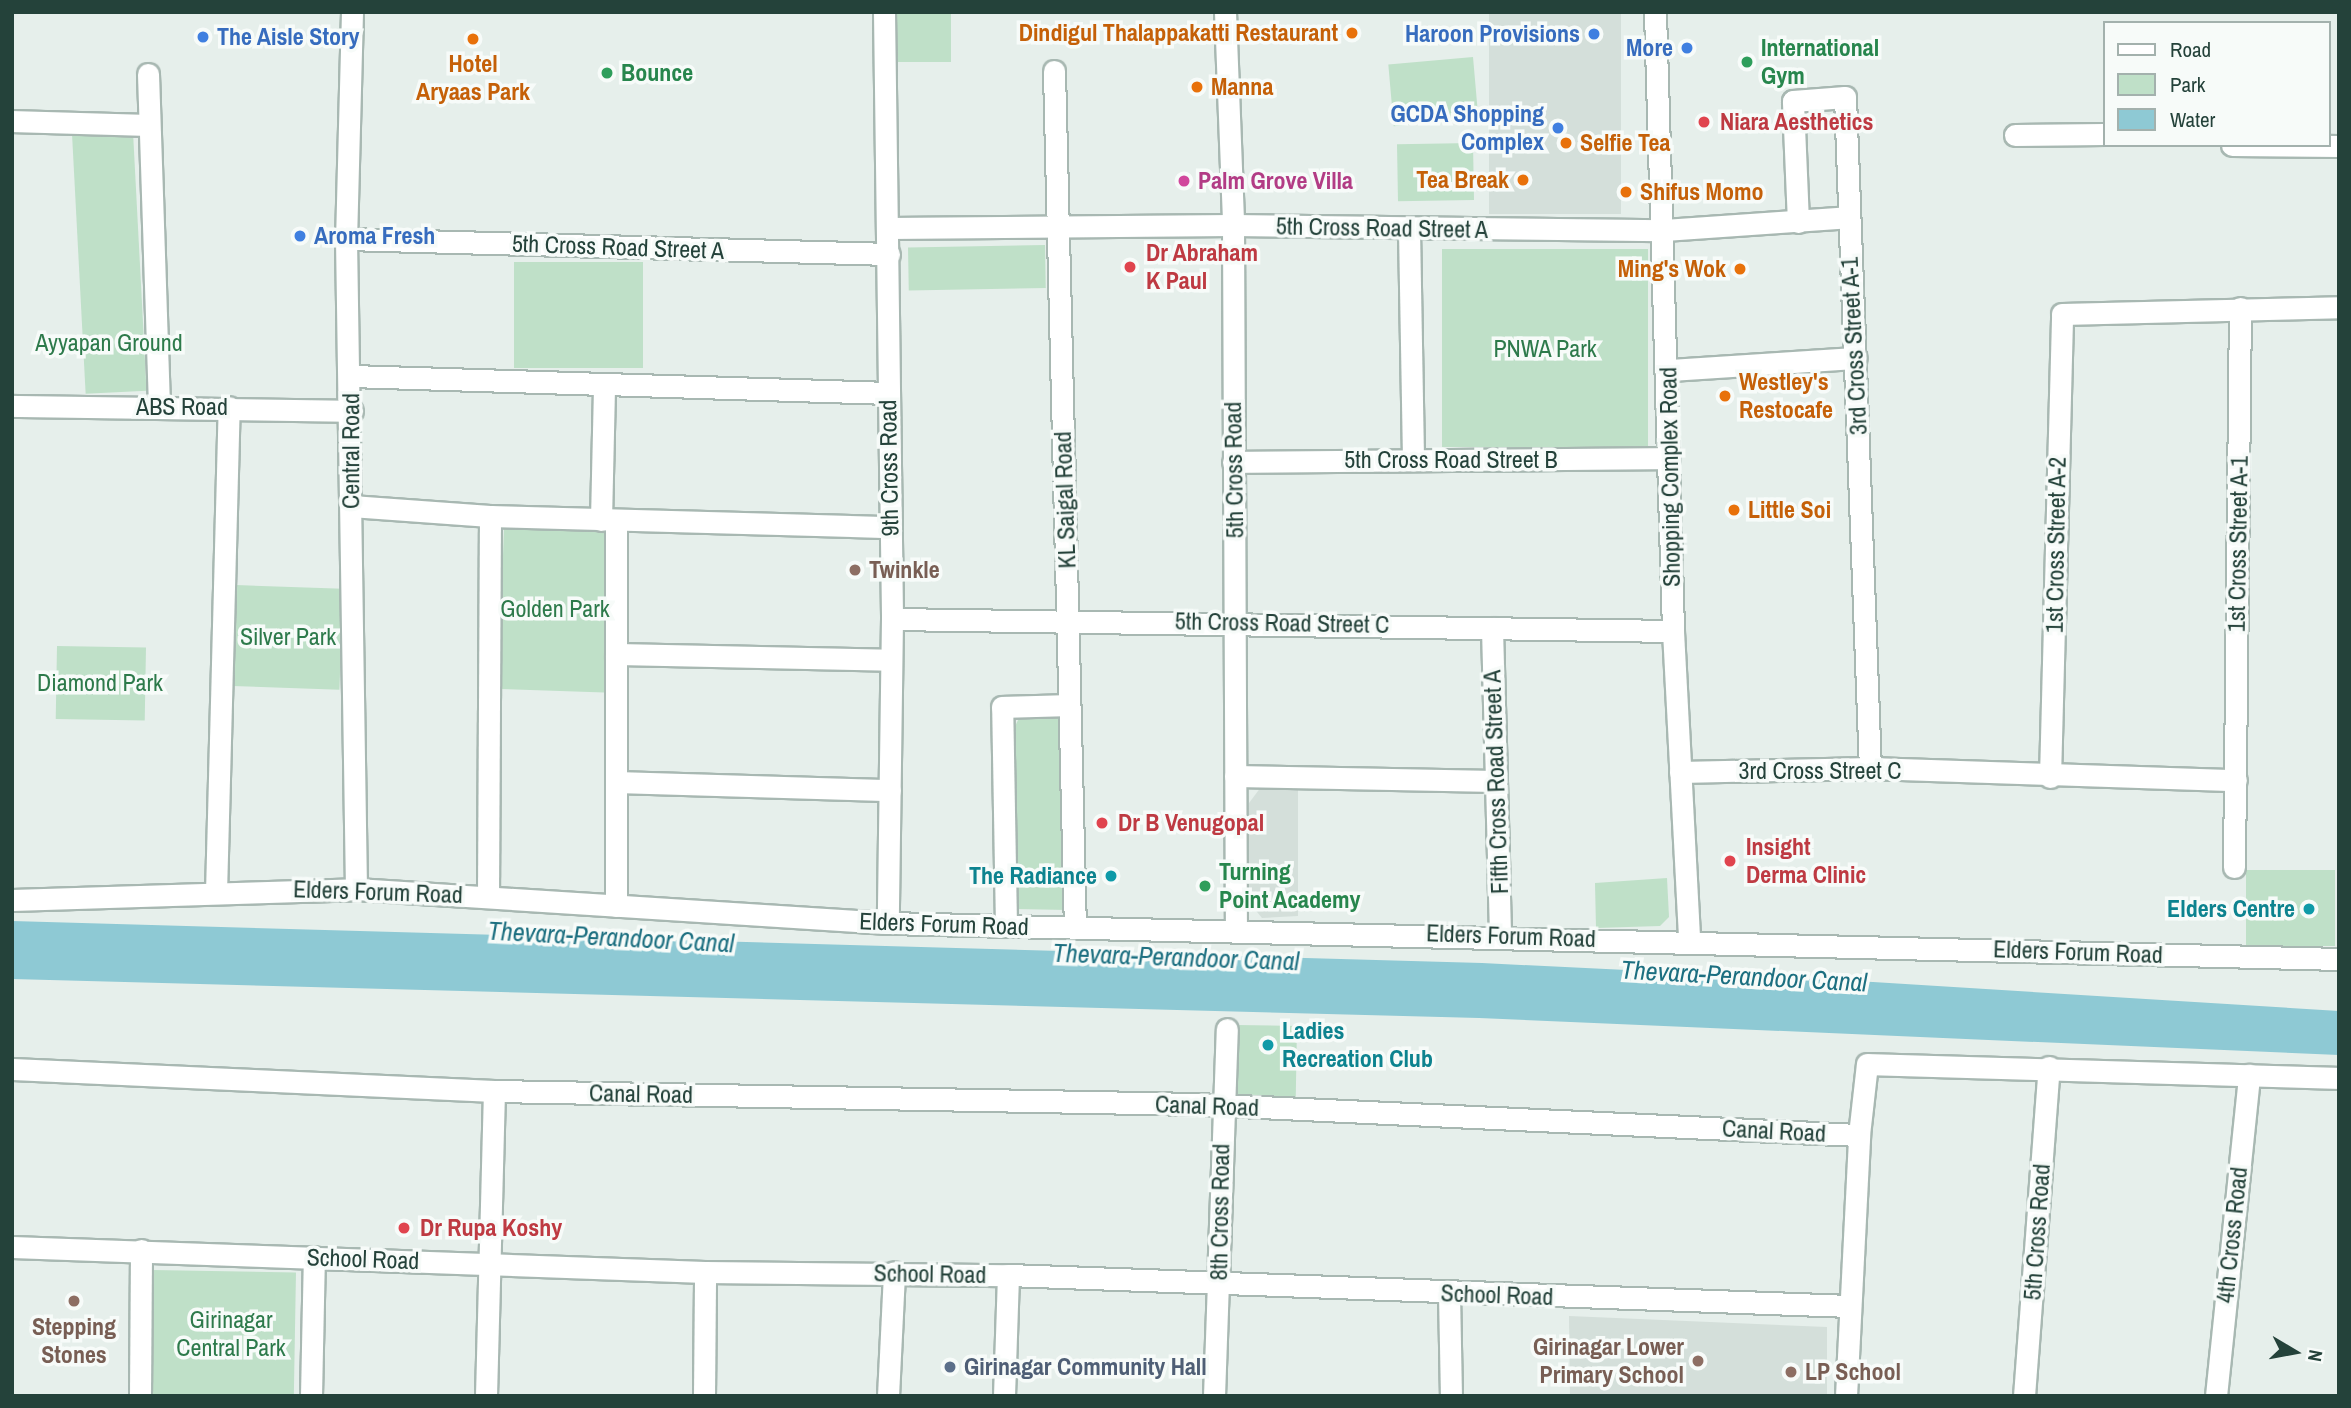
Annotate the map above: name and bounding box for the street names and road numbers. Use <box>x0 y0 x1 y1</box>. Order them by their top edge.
street label: 5th Cross Road Street A <box>1275 212 1489 244</box>
street label: 5th Cross Road Street A <box>511 229 725 265</box>
street label: 3rd Cross Street A-1 <box>1835 256 1873 436</box>
street label: Shopping Complex Road <box>1654 367 1686 587</box>
street label: ABS Road <box>136 393 228 421</box>
street label: Central Road <box>337 393 365 509</box>
street label: 9th Cross Road <box>873 399 905 537</box>
street label: 5th Cross Road <box>1218 401 1250 539</box>
street label: KL Saigal Road <box>1048 431 1082 569</box>
street label: 5th Cross Road Street B <box>1344 446 1558 474</box>
street label: 1st Cross Street A-1 <box>2222 455 2254 633</box>
street label: 1st Cross Street A-2 <box>2040 456 2072 634</box>
street label: 5th Cross Road Street C <box>1175 607 1389 639</box>
street label: Fifth Cross Road Street A <box>1478 669 1514 895</box>
street label: 3rd Cross Street C <box>1739 757 1901 785</box>
street label: Elders Forum Road <box>293 875 463 909</box>
street label: Elders Forum Road <box>859 907 1029 941</box>
street label: Elders Forum Road <box>1426 919 1596 953</box>
street label: Elders Forum Road <box>1993 935 2163 969</box>
street label: Canal Road <box>589 1079 693 1109</box>
street label: Canal Road <box>1155 1090 1259 1122</box>
street label: Canal Road <box>1721 1114 1827 1148</box>
street label: 8th Cross Road <box>1204 1143 1236 1281</box>
street label: 5th Cross Road <box>2018 1163 2056 1301</box>
street label: 4th Cross Road <box>2211 1166 2253 1304</box>
street label: School Road <box>306 1243 420 1275</box>
street label: School Road <box>873 1259 987 1289</box>
street label: School Road <box>1440 1279 1554 1311</box>

